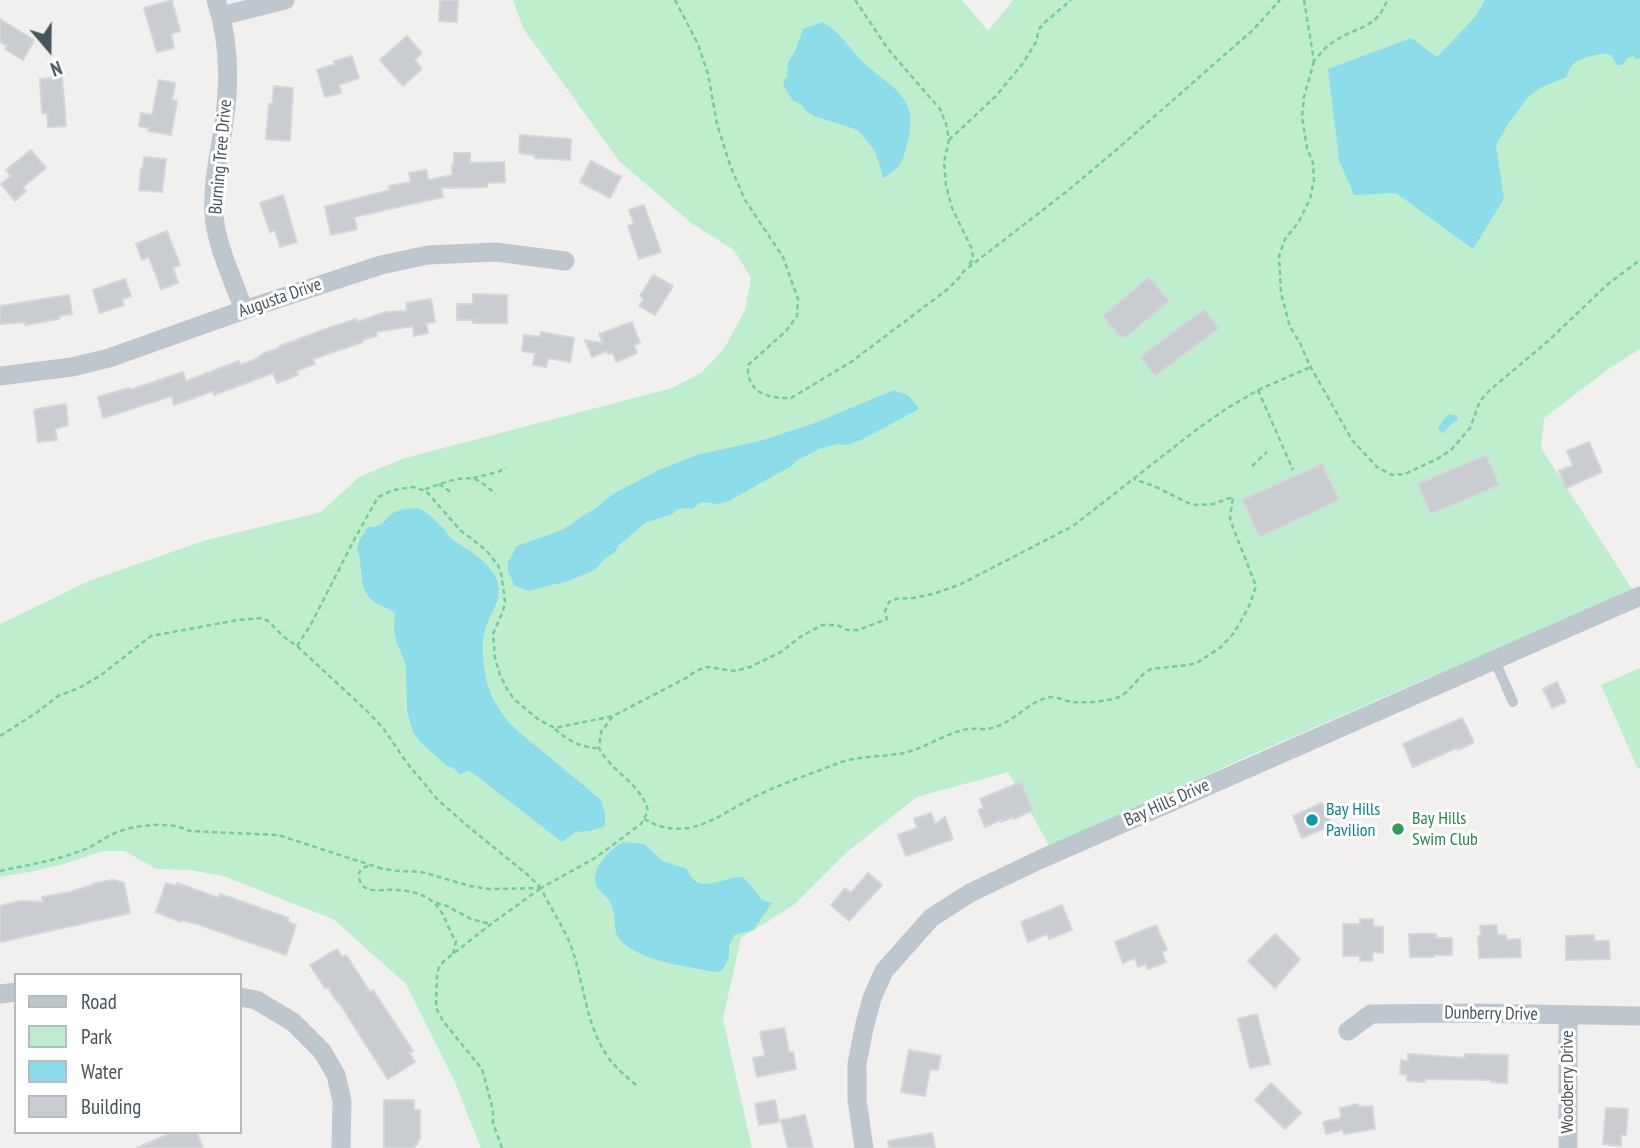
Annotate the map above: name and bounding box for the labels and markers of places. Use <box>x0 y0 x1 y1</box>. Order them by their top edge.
place label: Bay Hills Pavilion <box>1326 799 1380 842</box>
place label: Bay Hills Swim Club <box>1412 808 1478 850</box>
marker: Bay Hills Pavilion <box>1304 812 1320 828</box>
marker: Bay Hills Swim Club <box>1390 821 1406 837</box>

